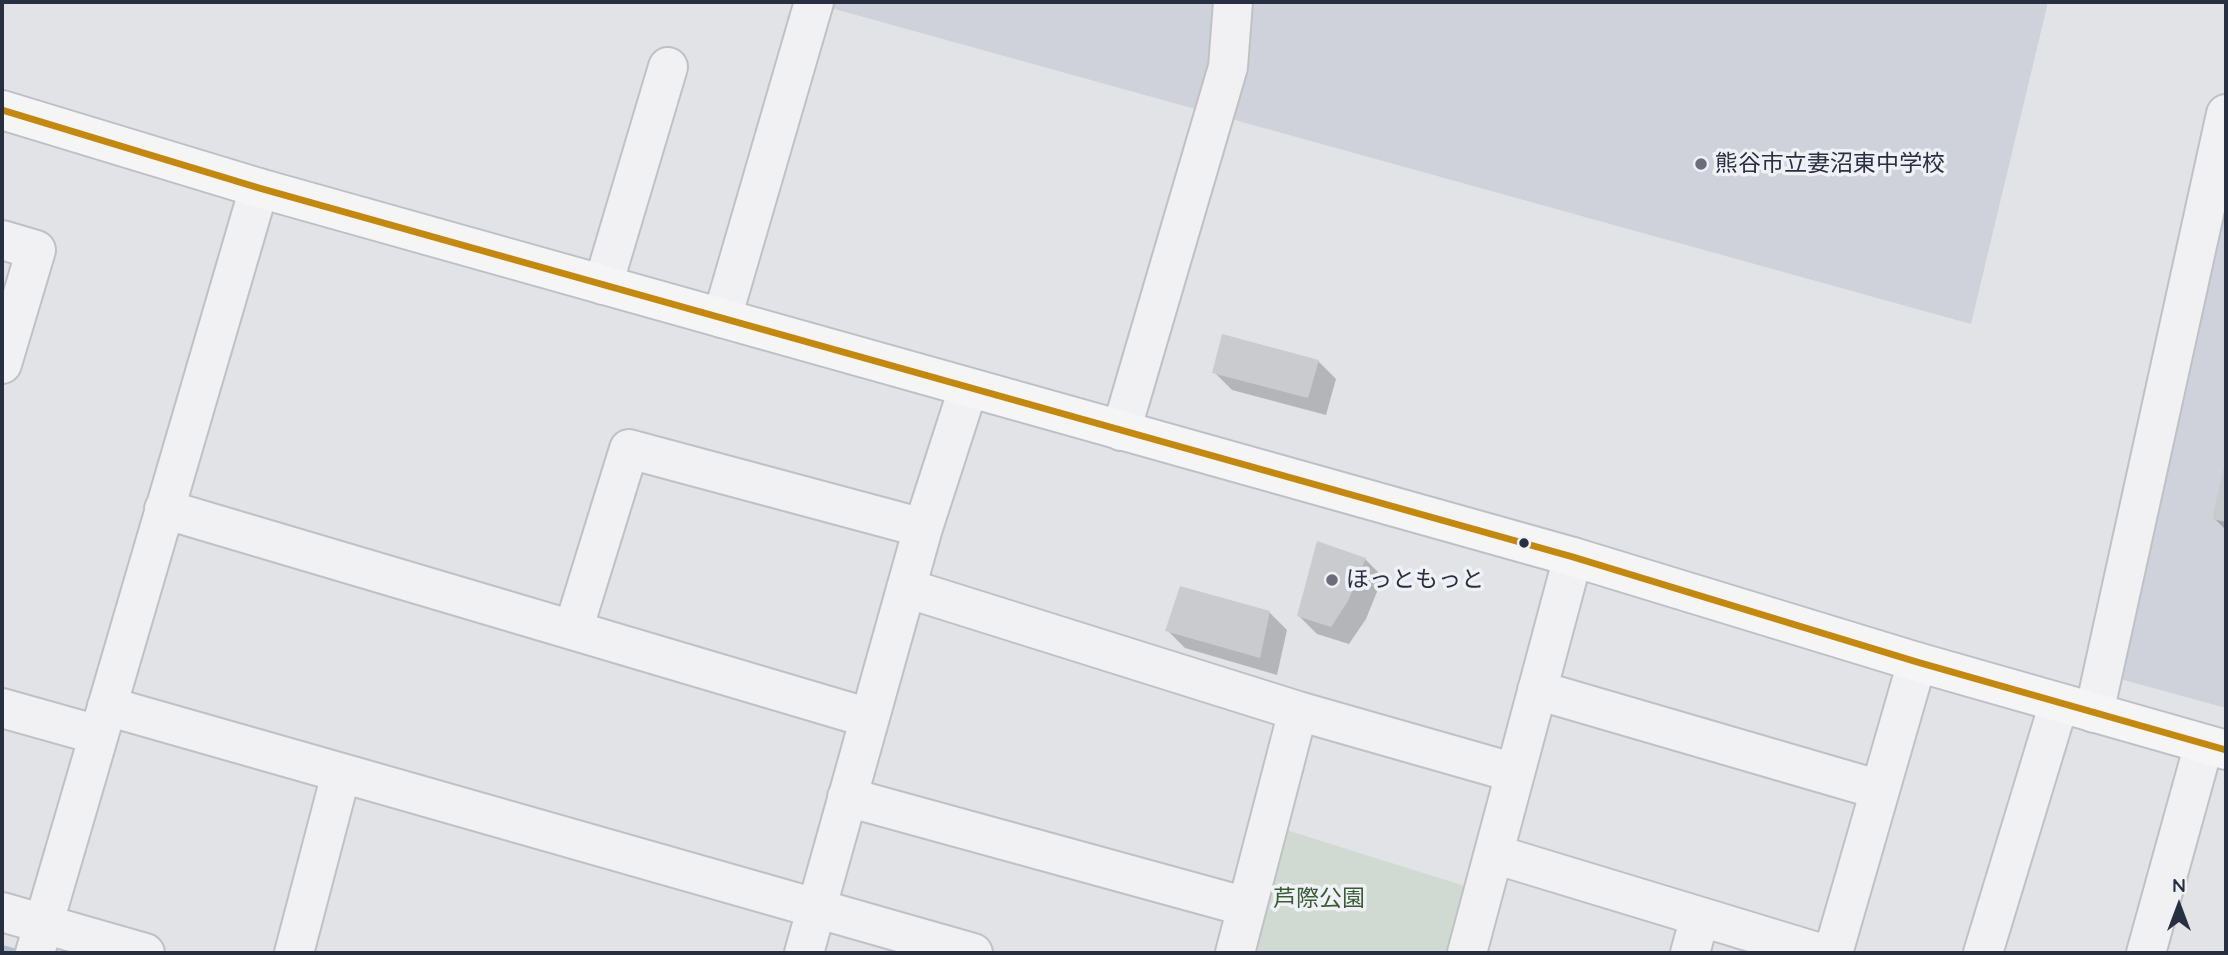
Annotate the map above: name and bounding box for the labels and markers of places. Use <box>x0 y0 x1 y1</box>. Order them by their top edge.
place label: 熊谷市立妻沼東中学校 <box>1715 150 1945 178</box>
marker: 熊谷市立妻沼東中学校 <box>1693 156 1709 172</box>
unlabelled marker <box>1517 536 1531 550</box>
place label: ほっともっと <box>1346 566 1484 594</box>
marker: ほっともっと <box>1324 572 1340 588</box>

